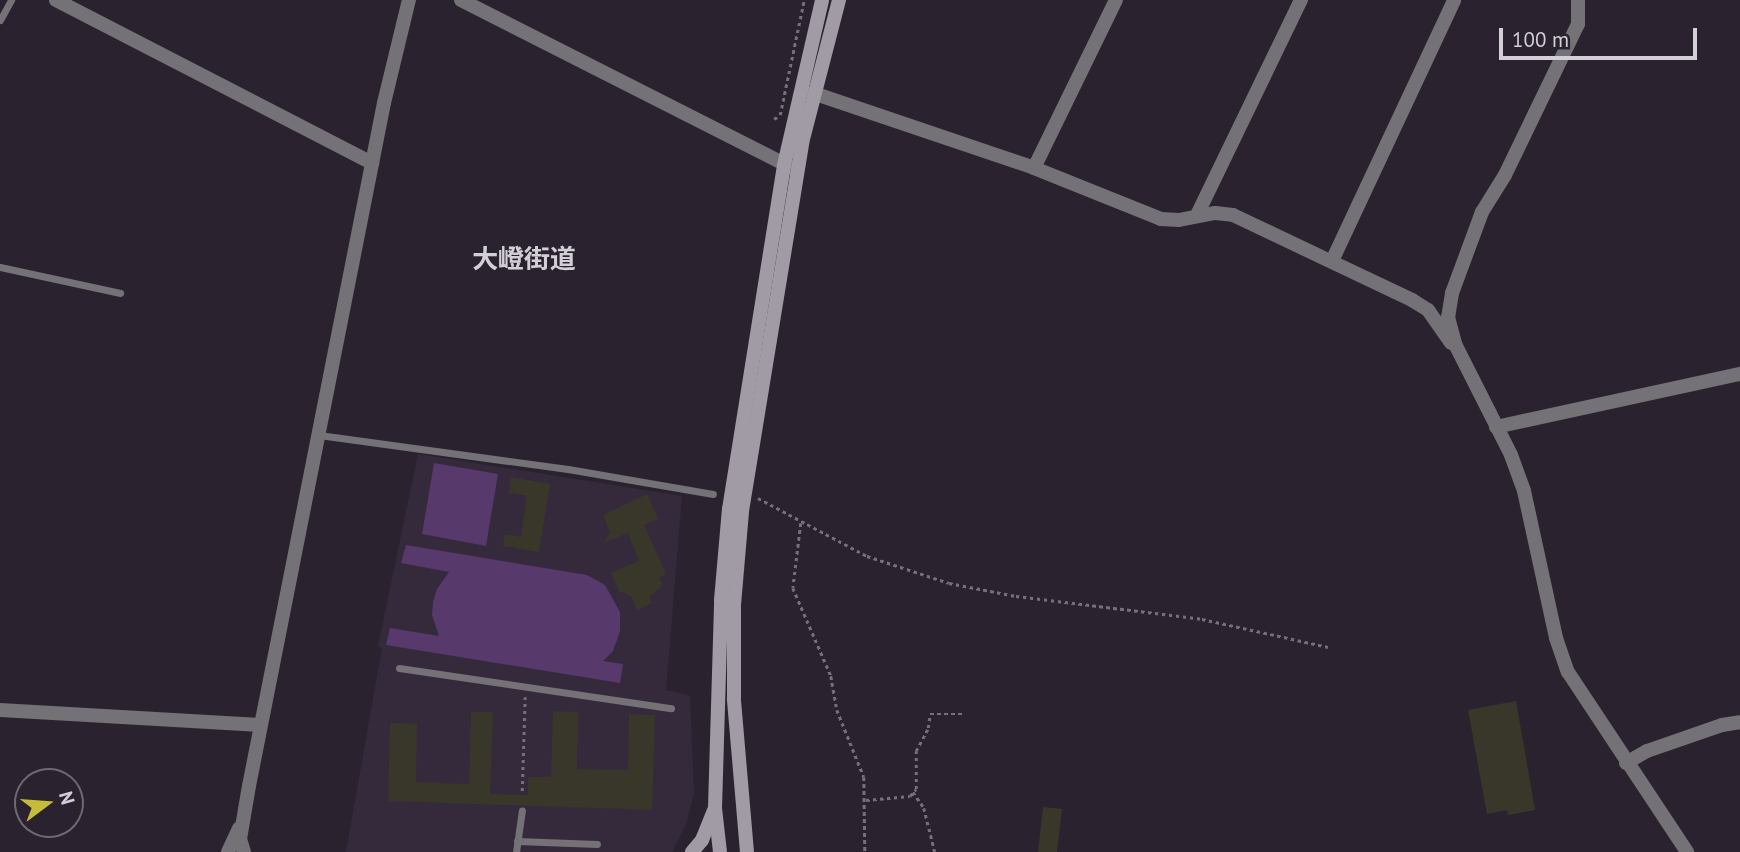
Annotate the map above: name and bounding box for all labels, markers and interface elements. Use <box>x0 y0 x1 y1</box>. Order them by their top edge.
scale bar <box>1502 14 1700 58</box>
text: 100 m <box>1512 26 1569 53</box>
district label: 大嶝街道 <box>472 243 576 275</box>
north arrow <box>14 768 84 838</box>
text: N <box>54 788 81 807</box>

